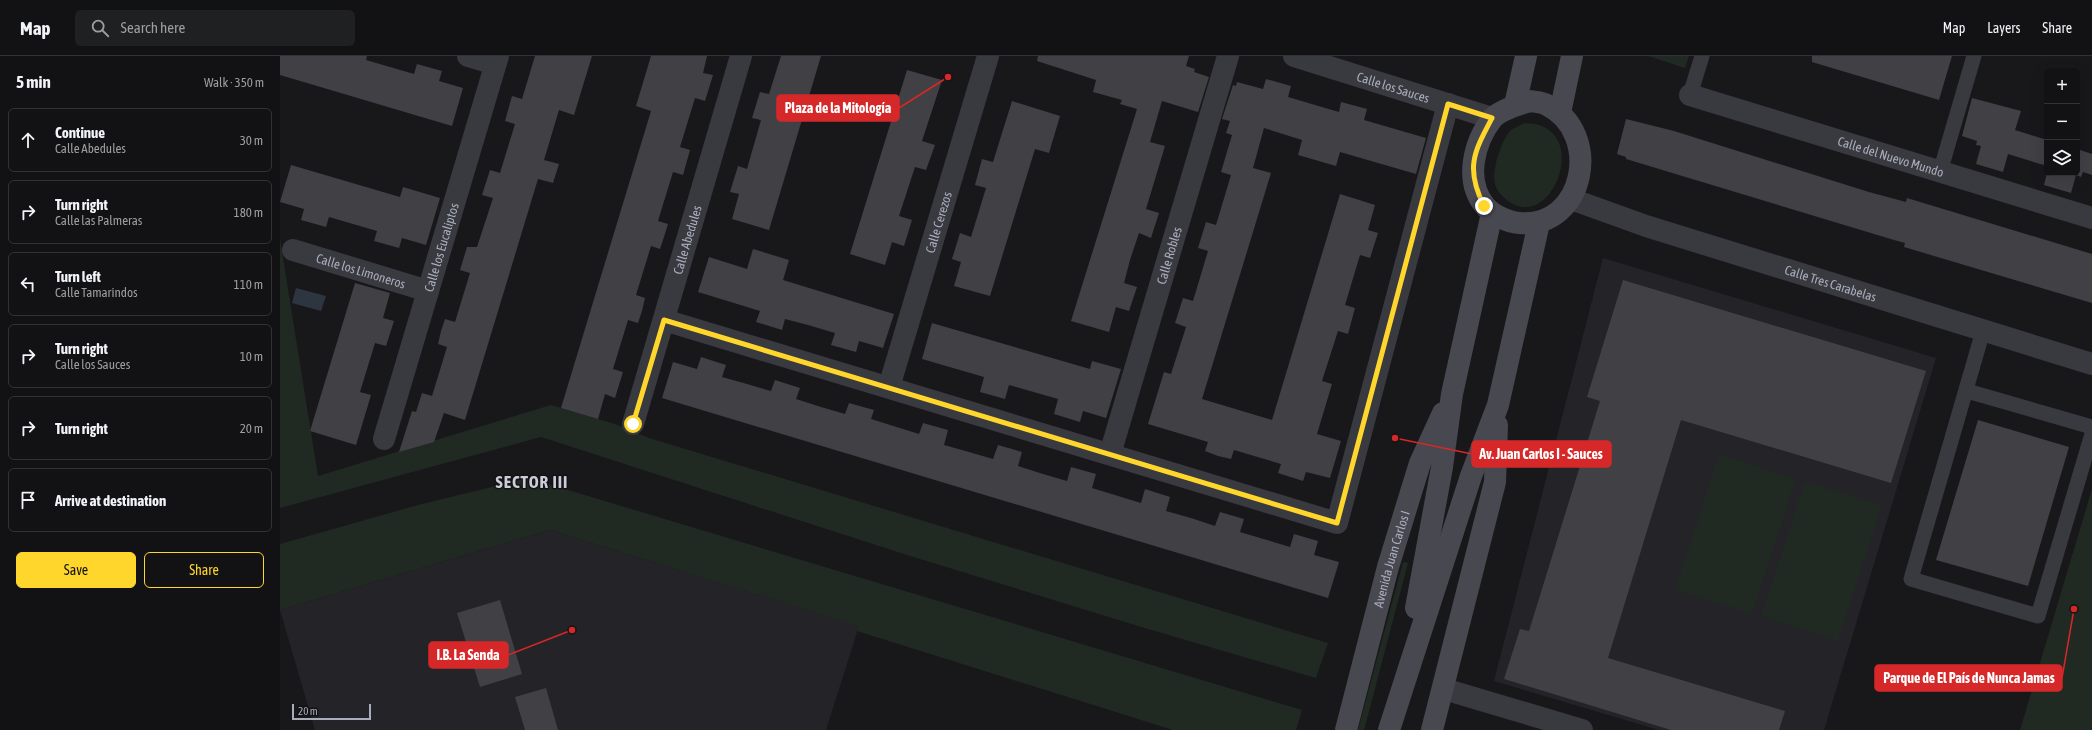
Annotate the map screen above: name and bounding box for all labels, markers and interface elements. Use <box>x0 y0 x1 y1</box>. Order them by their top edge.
search box <box>75 10 355 46</box>
text: Map <box>20 17 51 39</box>
icon: search <box>89 17 111 39</box>
text: Search here <box>121 19 185 36</box>
text: Map <box>1943 20 1965 36</box>
text: Layers <box>1987 20 2020 36</box>
text: Share <box>2042 20 2072 36</box>
map controls <box>2044 68 2080 176</box>
button: + <box>2044 68 2080 104</box>
street label: Calle los Sauces <box>1355 69 1432 106</box>
text: 5 min <box>16 72 51 92</box>
text: Walk · 350 m <box>204 75 264 90</box>
callout: Plaza de la Mitología <box>777 95 899 121</box>
text: Plaza de la Mitología <box>785 100 892 116</box>
button: − <box>2044 104 2080 140</box>
text: Continue <box>55 124 105 141</box>
icon: ahead <box>17 129 39 151</box>
text: 30 m <box>240 133 263 148</box>
street label: Calle del Nuevo Mundo <box>1836 133 1946 180</box>
button: layers <box>2044 140 2080 176</box>
text: Calle Abedules <box>55 141 126 156</box>
street label: Calle Cerezos <box>922 189 955 255</box>
text: Turn right <box>55 196 108 213</box>
route end <box>1475 197 1493 215</box>
icon: right <box>17 201 39 223</box>
street label: Calle los Eucaliptos <box>421 201 461 293</box>
street label: Calle Abedules <box>670 203 704 276</box>
text: 180 m <box>234 205 263 220</box>
text: Calle las Palmeras <box>55 213 142 228</box>
street label: Calle Robles <box>1153 225 1185 286</box>
street label: Calle los Limoneros <box>314 250 408 291</box>
street label: Calle Tres Carabelas <box>1783 262 1879 304</box>
text: Turn left <box>55 268 101 285</box>
icon: left <box>17 273 39 295</box>
text: 110 m <box>234 277 263 292</box>
text: Calle Tamarindos <box>55 285 138 300</box>
text: Turn right <box>55 340 108 357</box>
icon: right <box>17 345 39 367</box>
text: 10 m <box>240 349 263 364</box>
text: Calle los Sauces <box>55 357 130 372</box>
route start <box>624 415 642 433</box>
icon: right <box>17 417 39 439</box>
text: Turn right <box>55 420 108 437</box>
text: 20 m <box>240 421 263 436</box>
callout: Av. Juan Carlos I - Sauces <box>1472 441 1611 467</box>
text: Av. Juan Carlos I - Sauces <box>1478 446 1603 462</box>
district label: SECTOR III <box>496 472 568 492</box>
icon: arrive <box>17 489 39 511</box>
text: Arrive at destination <box>55 492 166 509</box>
street label: Avenida Juan Carlos I <box>1370 509 1412 609</box>
button: Save <box>16 552 136 588</box>
button: Share <box>144 552 264 588</box>
callout: I.B. La Senda <box>429 642 508 668</box>
text: I.B. La Senda <box>436 647 500 663</box>
callout: Parque de El País de Nunca Jamas <box>1875 665 2062 691</box>
text: Parque de El País de Nunca Jamas <box>1883 670 2055 686</box>
scale bar <box>292 702 371 721</box>
text: 20 m <box>298 705 318 717</box>

